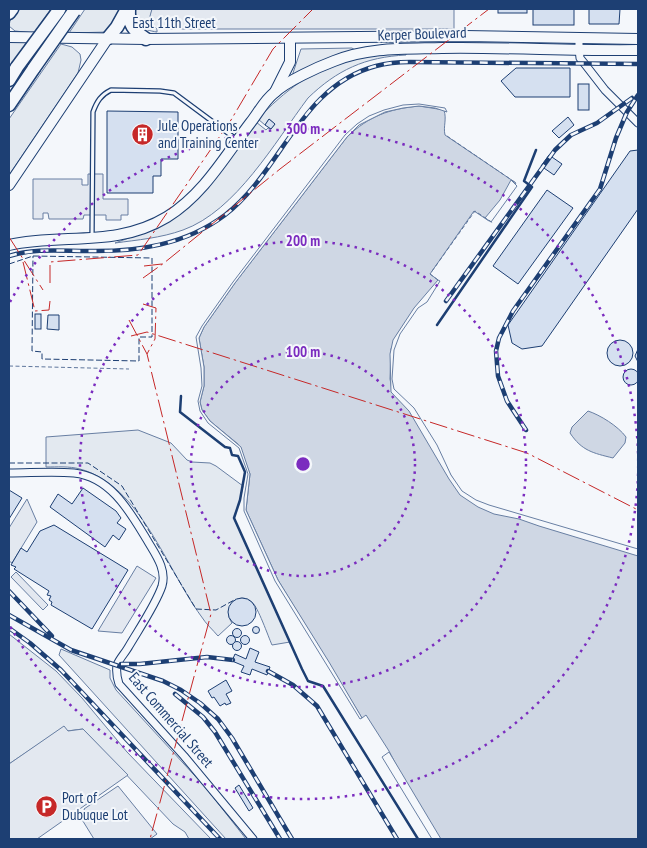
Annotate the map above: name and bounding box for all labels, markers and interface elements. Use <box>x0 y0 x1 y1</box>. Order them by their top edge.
street label: East 11th Street <box>132 13 216 32</box>
street label: Kerper Boulevard <box>377 22 467 45</box>
place label: Jule Operations and Training Center <box>157 116 259 152</box>
text: 300 m <box>286 119 320 138</box>
building icon: Jule Operations and Training Center <box>130 123 154 147</box>
text: 200 m <box>286 231 320 250</box>
text: 100 m <box>286 342 320 361</box>
centre of rings <box>294 455 312 473</box>
street label: East Commercial Street <box>125 668 218 771</box>
place label: Port of Dubuque Lot <box>62 788 128 824</box>
parking icon: Port of Dubuque Lot <box>34 795 58 819</box>

